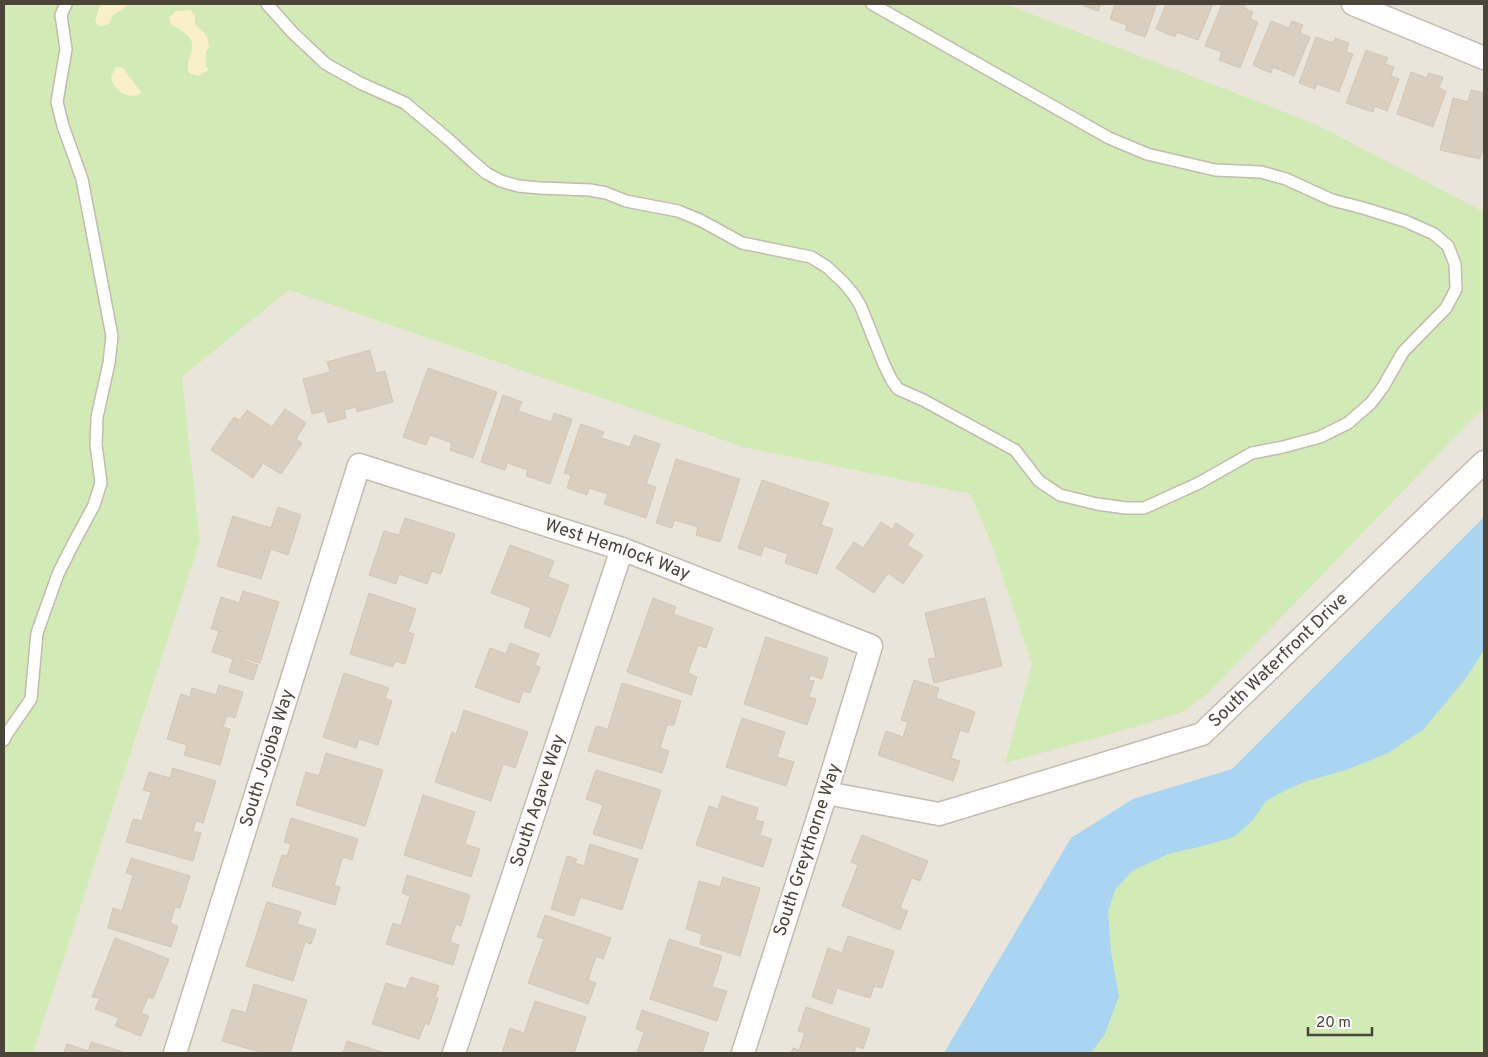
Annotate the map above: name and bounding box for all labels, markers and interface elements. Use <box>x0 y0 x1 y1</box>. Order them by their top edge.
street label: West Hemlock Way <box>542 514 693 586</box>
street label: South Waterfront Drive <box>1204 588 1353 733</box>
street label: South Jojoba Way <box>235 686 300 830</box>
street label: South Agave Way <box>505 731 571 870</box>
street label: South Greythorne Way <box>769 761 847 939</box>
scale bar <box>1308 1004 1372 1036</box>
text: 20 m <box>1316 1014 1351 1033</box>

